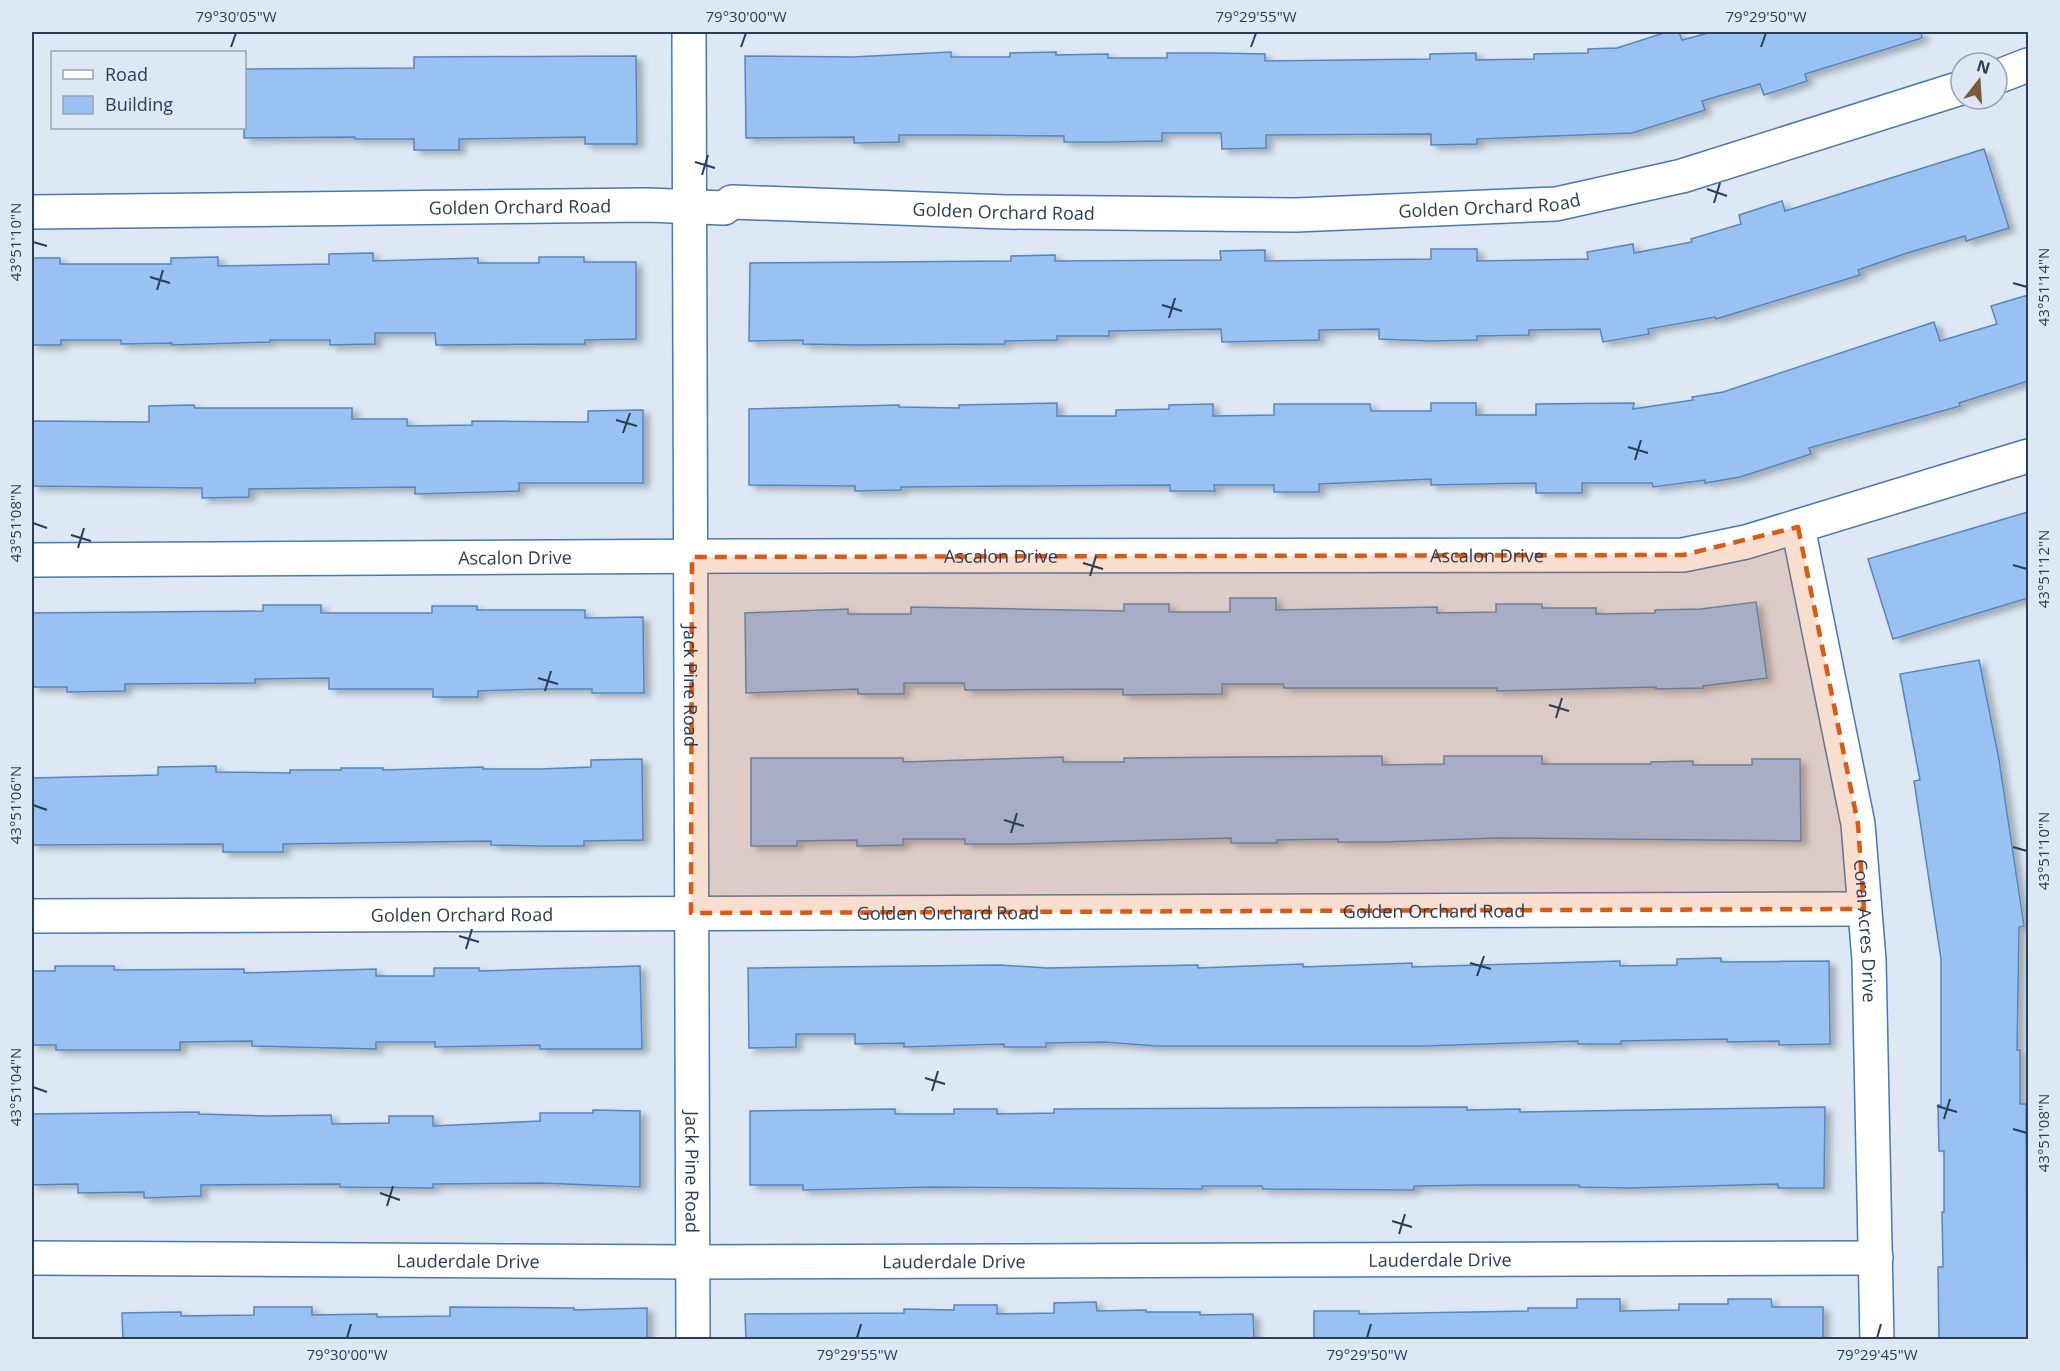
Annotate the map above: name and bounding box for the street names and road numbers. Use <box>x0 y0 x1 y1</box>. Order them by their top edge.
street label: Golden Orchard Road <box>1398 187 1583 223</box>
street label: Golden Orchard Road <box>429 193 611 219</box>
street label: Golden Orchard Road <box>912 197 1095 225</box>
street label: Ascalon Drive <box>1430 543 1544 567</box>
street label: Ascalon Drive <box>944 544 1058 568</box>
street label: Ascalon Drive <box>458 545 572 570</box>
street label: Jack Pine Road <box>679 623 703 747</box>
street label: Coral Acres Drive <box>1849 858 1882 1003</box>
street label: Golden Orchard Road <box>1343 898 1525 923</box>
street label: Golden Orchard Road <box>857 900 1039 925</box>
street label: Golden Orchard Road <box>371 902 553 927</box>
street label: Jack Pine Road <box>680 1109 705 1233</box>
street label: Lauderdale Drive <box>1368 1247 1512 1272</box>
street label: Lauderdale Drive <box>396 1248 540 1273</box>
street label: Lauderdale Drive <box>882 1249 1026 1273</box>

